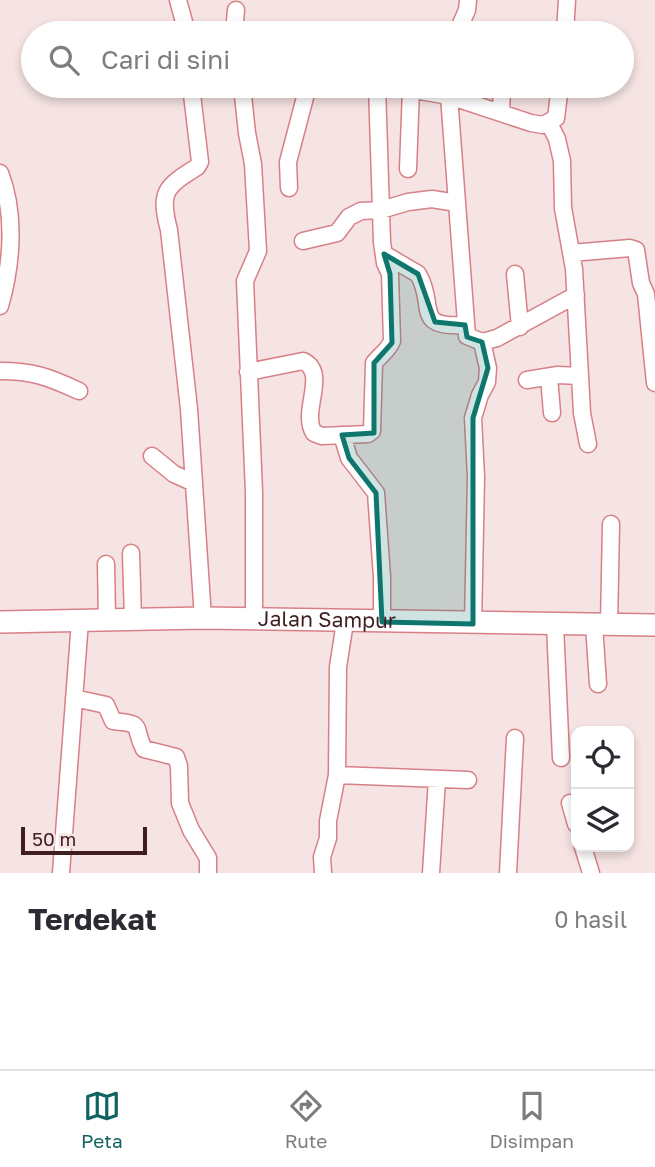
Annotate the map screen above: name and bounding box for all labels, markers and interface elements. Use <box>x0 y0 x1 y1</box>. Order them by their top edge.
search box <box>21 21 634 98</box>
icon: search <box>45 41 83 79</box>
text: Cari di sini <box>101 44 230 75</box>
street label: Jalan Sampur <box>258 605 396 633</box>
map controls <box>571 726 634 852</box>
button: locate <box>571 726 634 789</box>
button: layers <box>571 789 634 852</box>
scale bar <box>21 824 147 856</box>
text: 50 m <box>32 827 76 850</box>
text: Terdekat <box>28 901 157 937</box>
text: 0 hasil <box>554 905 627 933</box>
tab: Peta <box>81 1087 123 1152</box>
tab: Rute <box>285 1087 327 1152</box>
tab: Disimpan <box>489 1087 574 1152</box>

